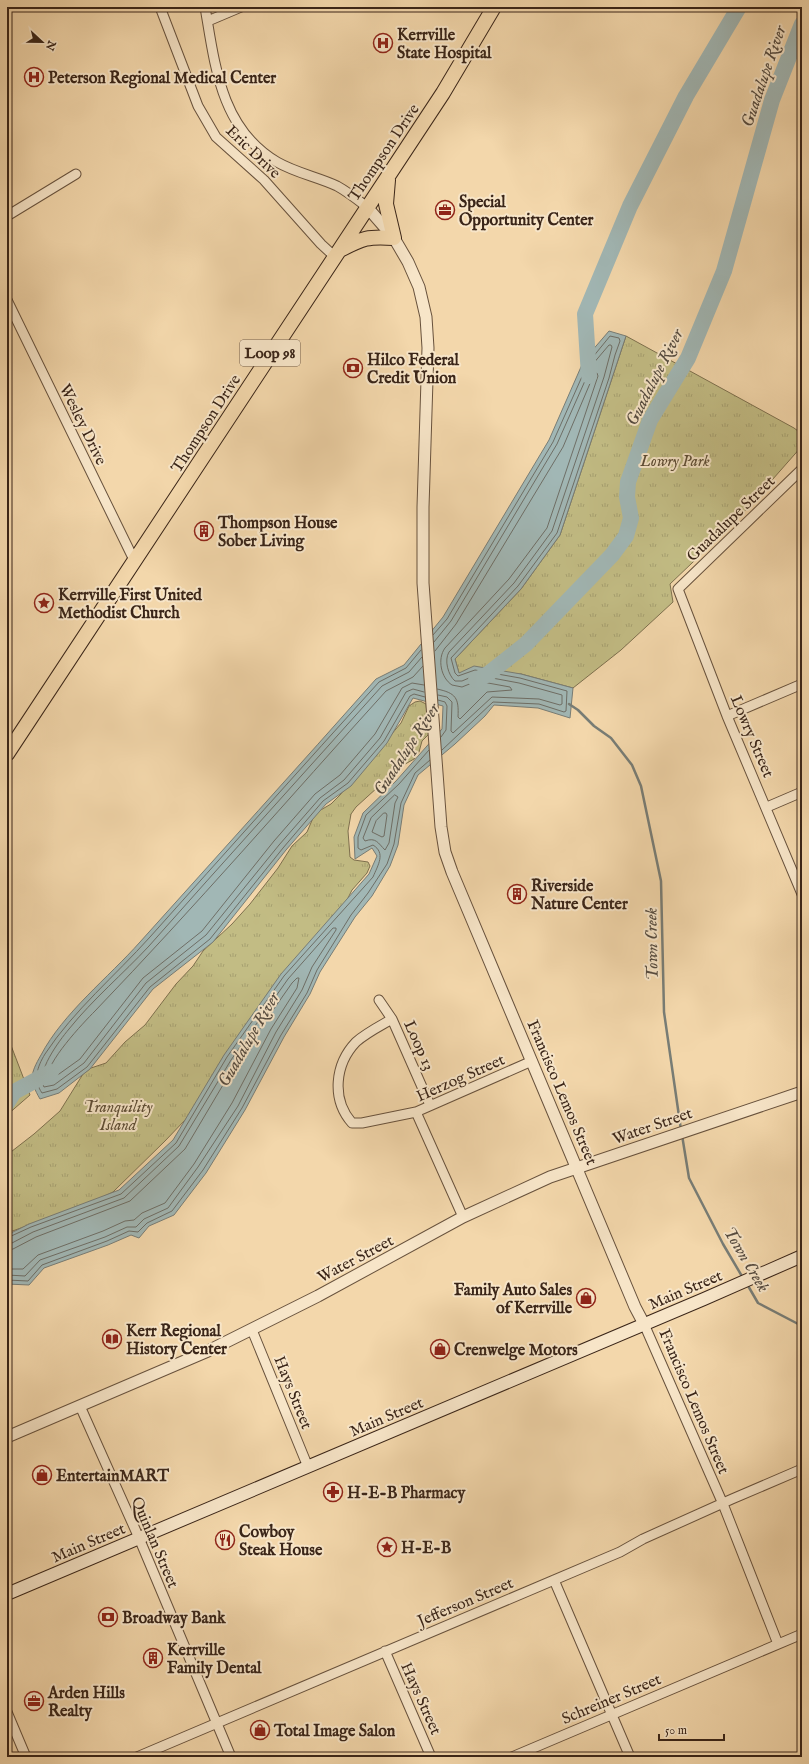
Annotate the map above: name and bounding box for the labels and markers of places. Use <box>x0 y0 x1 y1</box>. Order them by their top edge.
place label: Kerrville State Hospital <box>397 26 492 64</box>
hospital icon: Kerrville State Hospital <box>372 32 394 54</box>
hospital icon: Peterson Regional Medical Center <box>23 66 45 88</box>
place label: Peterson Regional Medical Center <box>48 69 276 89</box>
place label: Special Opportunity Center <box>459 193 594 231</box>
office icon: Special Opportunity Center <box>434 199 456 221</box>
place label: Hilco Federal Credit Union <box>367 351 459 389</box>
bank icon: Hilco Federal Credit Union <box>342 357 364 379</box>
place label: Thompson House Sober Living <box>217 514 338 552</box>
building icon: Thompson House Sober Living <box>193 520 215 542</box>
place label: Kerrville First United Methodist Church <box>58 586 202 624</box>
place icon: Kerrville First United Methodist Church <box>33 592 55 614</box>
place label: Riverside Nature Center <box>530 877 628 915</box>
building icon: Riverside Nature Center <box>506 883 528 905</box>
place label: Family Auto Sales of Kerrville <box>454 1281 573 1319</box>
shop icon: Family Auto Sales of Kerrville <box>575 1287 597 1309</box>
place label: Kerr Regional History Center <box>126 1322 227 1360</box>
library icon: Kerr Regional History Center <box>101 1328 123 1350</box>
shop icon: Crenwelge Motors <box>429 1338 451 1360</box>
place label: Crenwelge Motors <box>454 1341 578 1361</box>
shop icon: EntertainMART <box>31 1464 53 1486</box>
place label: EntertainMART <box>56 1467 169 1487</box>
pharmacy icon: H-E-B Pharmacy <box>322 1481 344 1503</box>
place label: H-E-B Pharmacy <box>347 1484 466 1504</box>
place label: Cowboy Steak House <box>239 1523 323 1561</box>
restaurant icon: Cowboy Steak House <box>214 1529 236 1551</box>
place icon: H-E-B <box>376 1536 398 1558</box>
place label: H-E-B <box>401 1539 452 1559</box>
bank icon: Broadway Bank <box>97 1606 119 1628</box>
place label: Broadway Bank <box>122 1609 226 1629</box>
place label: Kerrville Family Dental <box>167 1641 262 1679</box>
building icon: Kerrville Family Dental <box>142 1647 164 1669</box>
place label: Arden Hills Realty <box>47 1684 125 1722</box>
office icon: Arden Hills Realty <box>23 1690 45 1712</box>
shop icon: Total Image Salon <box>249 1719 271 1741</box>
place label: Total Image Salon <box>273 1722 396 1742</box>

